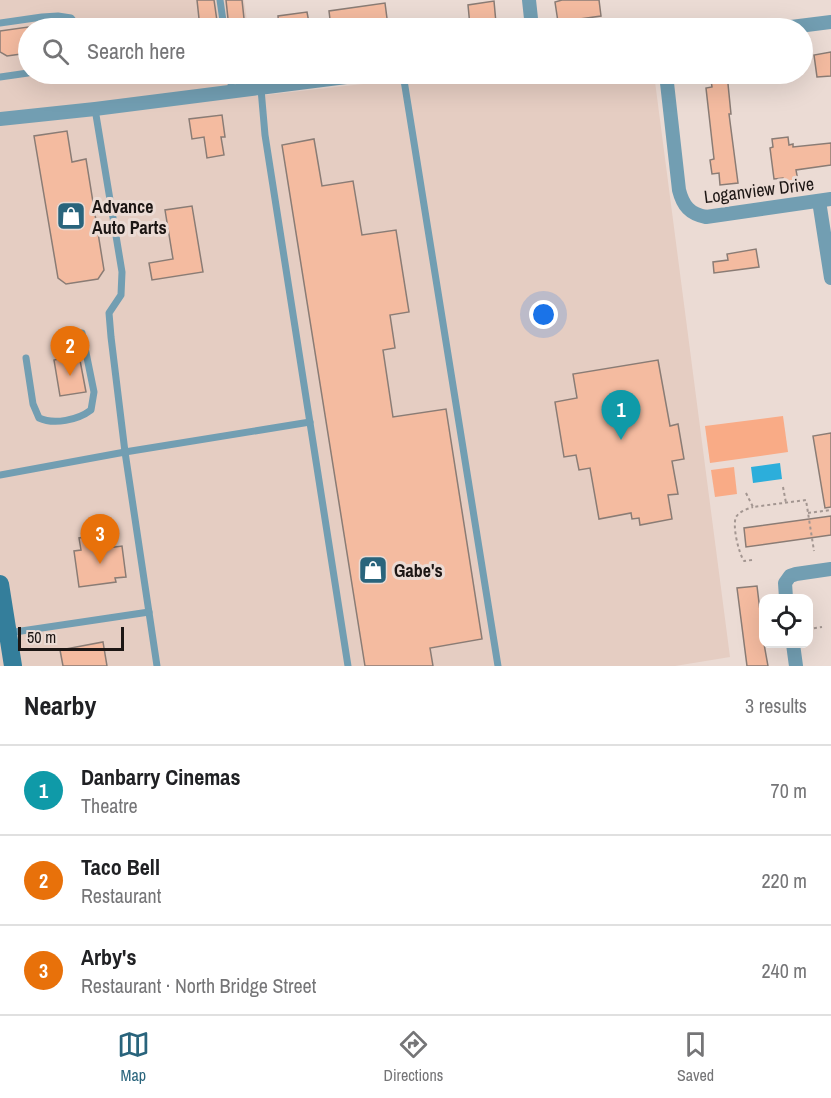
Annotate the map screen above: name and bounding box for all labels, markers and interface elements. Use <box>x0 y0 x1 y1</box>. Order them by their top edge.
search box <box>18 18 813 84</box>
icon: search <box>39 35 72 68</box>
text: Search here <box>87 36 185 66</box>
street label: Loganview Drive <box>703 171 815 209</box>
place label: Advance Auto Parts <box>92 194 167 240</box>
shop icon: Advance Auto Parts <box>55 200 87 232</box>
your location <box>529 300 558 329</box>
pin: 2 <box>50 326 90 376</box>
pin: 1 <box>602 390 640 440</box>
pin: 3 <box>80 514 120 564</box>
shop icon: Gabe's <box>357 554 389 586</box>
place label: Gabe's <box>394 558 443 583</box>
map controls <box>759 594 813 648</box>
button: locate <box>759 594 813 648</box>
scale bar <box>18 624 124 652</box>
text: 50 m <box>27 626 56 648</box>
text: Nearby <box>24 688 96 723</box>
text: 3 results <box>745 692 807 719</box>
text: Danbarry Cinemas <box>81 762 240 792</box>
text: 1 <box>39 777 48 804</box>
text: 70 m <box>771 777 807 804</box>
text: Theatre <box>81 792 138 819</box>
text: Taco Bell <box>81 852 160 882</box>
text: 2 <box>39 867 48 894</box>
text: 220 m <box>761 867 807 894</box>
text: Restaurant <box>81 882 161 909</box>
text: Arby's <box>81 942 136 972</box>
text: 3 <box>39 957 48 984</box>
text: 240 m <box>761 957 807 984</box>
text: Restaurant · North Bridge Street <box>81 972 316 999</box>
tab: Map <box>117 1028 150 1086</box>
tab: Directions <box>383 1028 443 1086</box>
tab: Saved <box>677 1028 714 1086</box>

